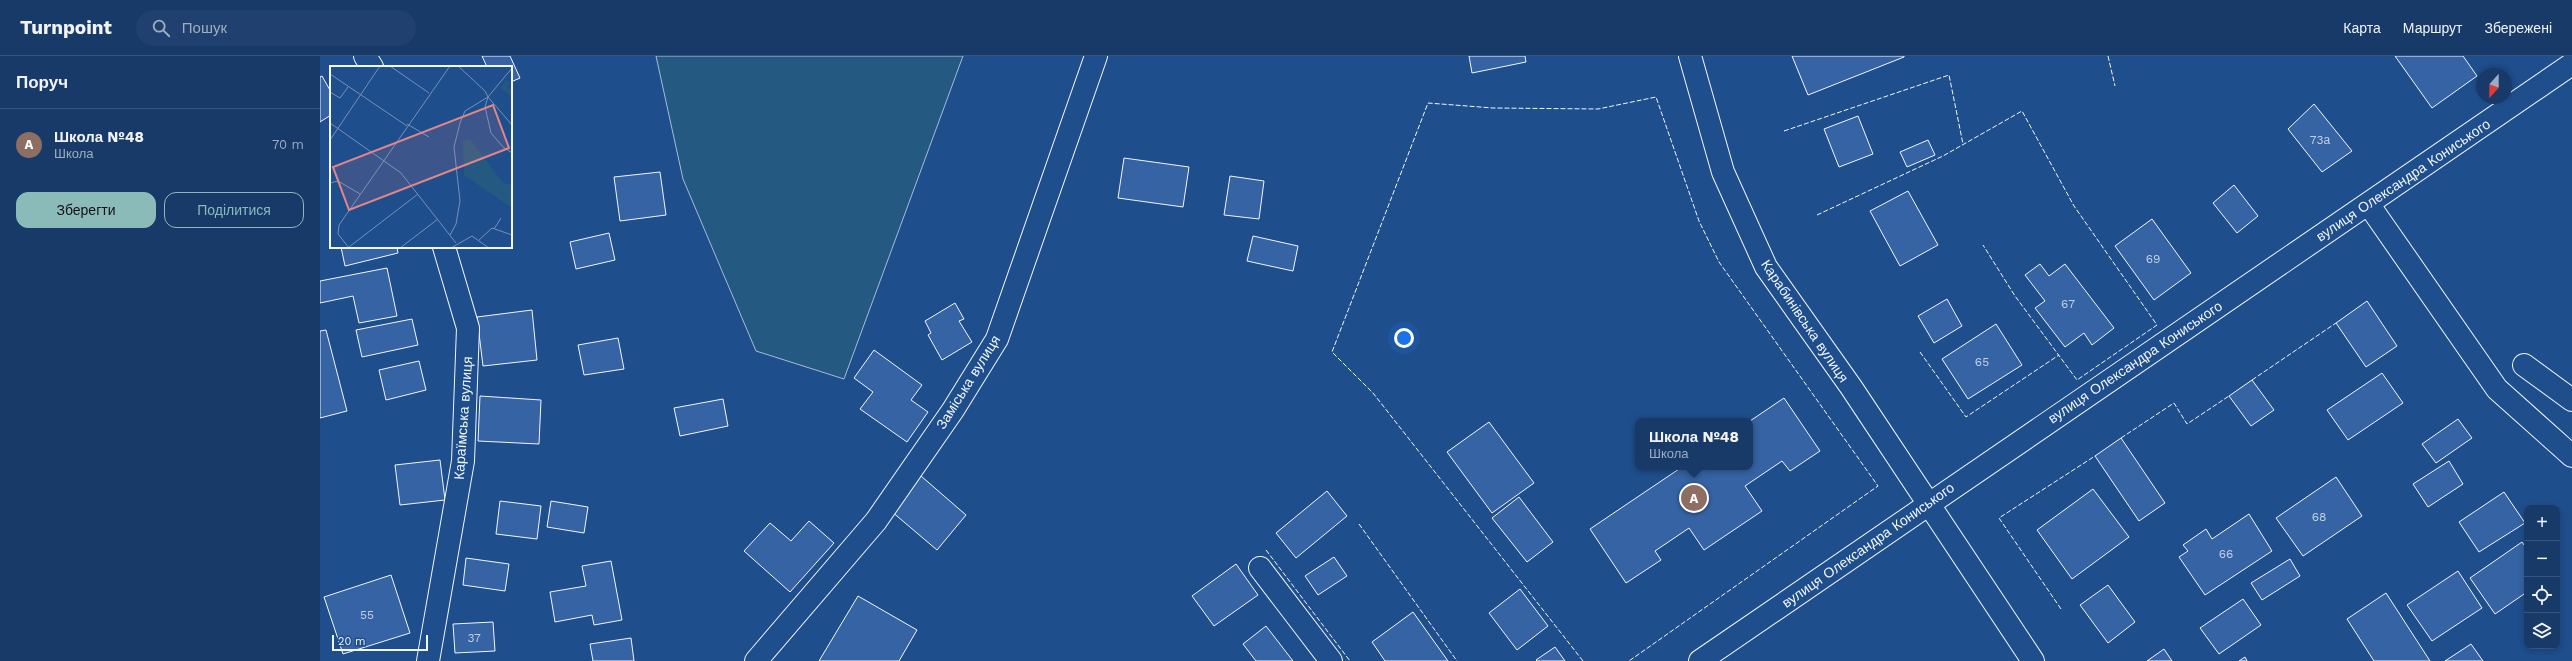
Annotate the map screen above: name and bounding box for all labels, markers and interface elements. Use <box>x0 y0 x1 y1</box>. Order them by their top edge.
search box <box>136 10 416 46</box>
text: Turnpoint <box>20 16 112 39</box>
icon: search <box>150 17 172 39</box>
text: Пошук <box>182 19 227 37</box>
text: Карта <box>2343 20 2381 36</box>
text: Маршрут <box>2403 20 2462 36</box>
text: Збережені <box>2484 20 2552 36</box>
inset map <box>330 66 512 248</box>
north arrow <box>2476 68 2512 104</box>
text: Поруч <box>16 72 68 92</box>
street label: вулиця Олександра Кониського <box>2313 115 2493 244</box>
text: Школа №48 <box>54 128 144 146</box>
house number: 73а <box>2310 133 2331 147</box>
text: A <box>25 137 33 152</box>
text: 70 m <box>272 137 304 152</box>
text: Школа <box>54 146 94 161</box>
button: Зберегти <box>16 192 156 228</box>
button: Поділитися <box>164 192 304 228</box>
house number: 69 <box>2146 252 2160 266</box>
street label: Карабинівська вулиця <box>1758 257 1852 385</box>
street label: вулиця Олександра Кониського <box>2045 297 2225 426</box>
house number: 67 <box>2061 297 2075 311</box>
your location <box>1394 328 1414 348</box>
street label: Заміська вулиця <box>933 332 1003 432</box>
house number: 65 <box>1975 355 1989 369</box>
street label: Караїмська вулиця <box>451 356 475 480</box>
popup <box>1635 418 1753 470</box>
text: Школа №48 <box>1649 428 1739 446</box>
text: Школа <box>1649 446 1689 461</box>
street label: вулиця Олександра Кониського <box>1779 479 1957 611</box>
pin: A <box>1681 483 1707 513</box>
map controls <box>2524 505 2560 649</box>
button: + <box>2524 505 2560 541</box>
house number: 68 <box>2312 510 2326 524</box>
button: − <box>2524 541 2560 577</box>
house number: 66 <box>2219 547 2233 561</box>
button: locate <box>2524 577 2560 613</box>
house number: 55 <box>360 608 374 622</box>
button: layers <box>2524 613 2560 649</box>
house number: 37 <box>467 631 481 645</box>
scale bar <box>332 633 428 652</box>
text: 20 m <box>338 635 366 648</box>

